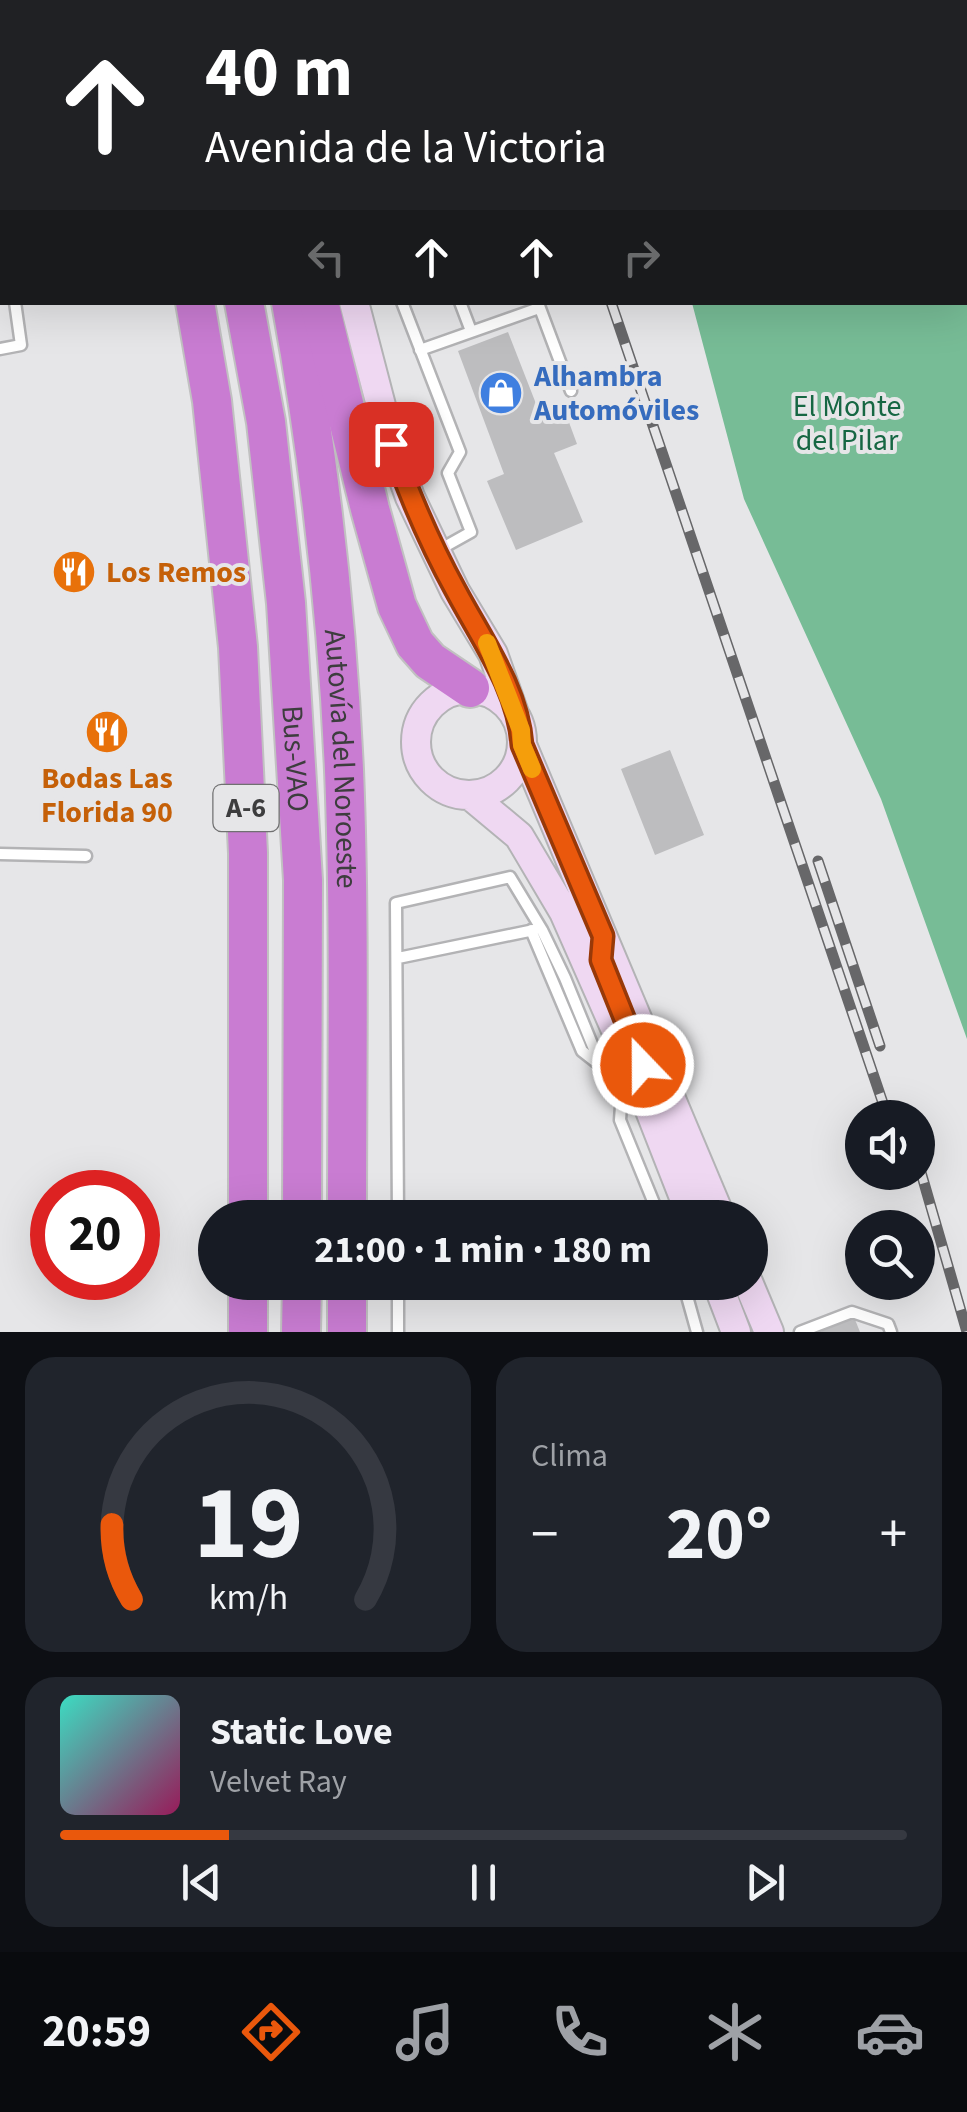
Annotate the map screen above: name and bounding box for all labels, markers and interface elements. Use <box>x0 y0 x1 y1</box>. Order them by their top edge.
text: 40 m <box>205 23 353 123</box>
icon: ahead <box>40 40 170 170</box>
text: Avenida de la Victoria <box>205 116 607 180</box>
icon: left <box>299 230 354 285</box>
icon: ahead <box>404 230 459 285</box>
icon: ahead <box>509 230 564 285</box>
icon: right <box>614 230 669 285</box>
place label: Alhambra Automóviles <box>533 355 699 432</box>
shop icon: Alhambra Automóviles <box>478 370 524 416</box>
park label: El Monte del Pilar <box>793 385 901 462</box>
pin <box>349 402 434 487</box>
icon: arrive <box>364 417 419 472</box>
restaurant icon: Los Remos <box>51 549 97 595</box>
place label: Los Remos <box>106 551 246 594</box>
street label: Autovía del Noroeste <box>313 627 369 889</box>
street label: Bus-VAO <box>271 704 320 813</box>
restaurant icon: Bodas Las Florida 90 <box>84 709 130 755</box>
place label: Bodas Las Florida 90 <box>41 757 173 834</box>
road number: A-6 <box>214 785 278 831</box>
position arrow <box>591 1013 695 1117</box>
map controls <box>845 1100 935 1300</box>
button: sound <box>845 1100 935 1190</box>
speed limit sign: 20 <box>30 1170 160 1300</box>
button: search <box>845 1210 935 1300</box>
text: 21:00 · 1 min · 180 m <box>314 1223 652 1277</box>
text: Clima <box>531 1433 608 1479</box>
text: 19 <box>193 1451 303 1599</box>
text: 20° <box>666 1481 772 1588</box>
text: − <box>531 1496 558 1574</box>
text: + <box>880 1496 907 1574</box>
text: km/h <box>208 1572 288 1623</box>
text: Static Love <box>210 1705 393 1759</box>
text: Velvet Ray <box>210 1759 347 1805</box>
icon: previous <box>174 1855 229 1910</box>
icon: pause <box>456 1855 511 1910</box>
icon: next <box>738 1855 793 1910</box>
icon: directions <box>236 1997 306 2067</box>
icon: music <box>390 1997 460 2067</box>
icon: phone <box>545 1997 615 2067</box>
icon: climate <box>700 1997 770 2067</box>
icon: car <box>855 1997 925 2067</box>
text: 20:59 <box>42 2000 151 2064</box>

